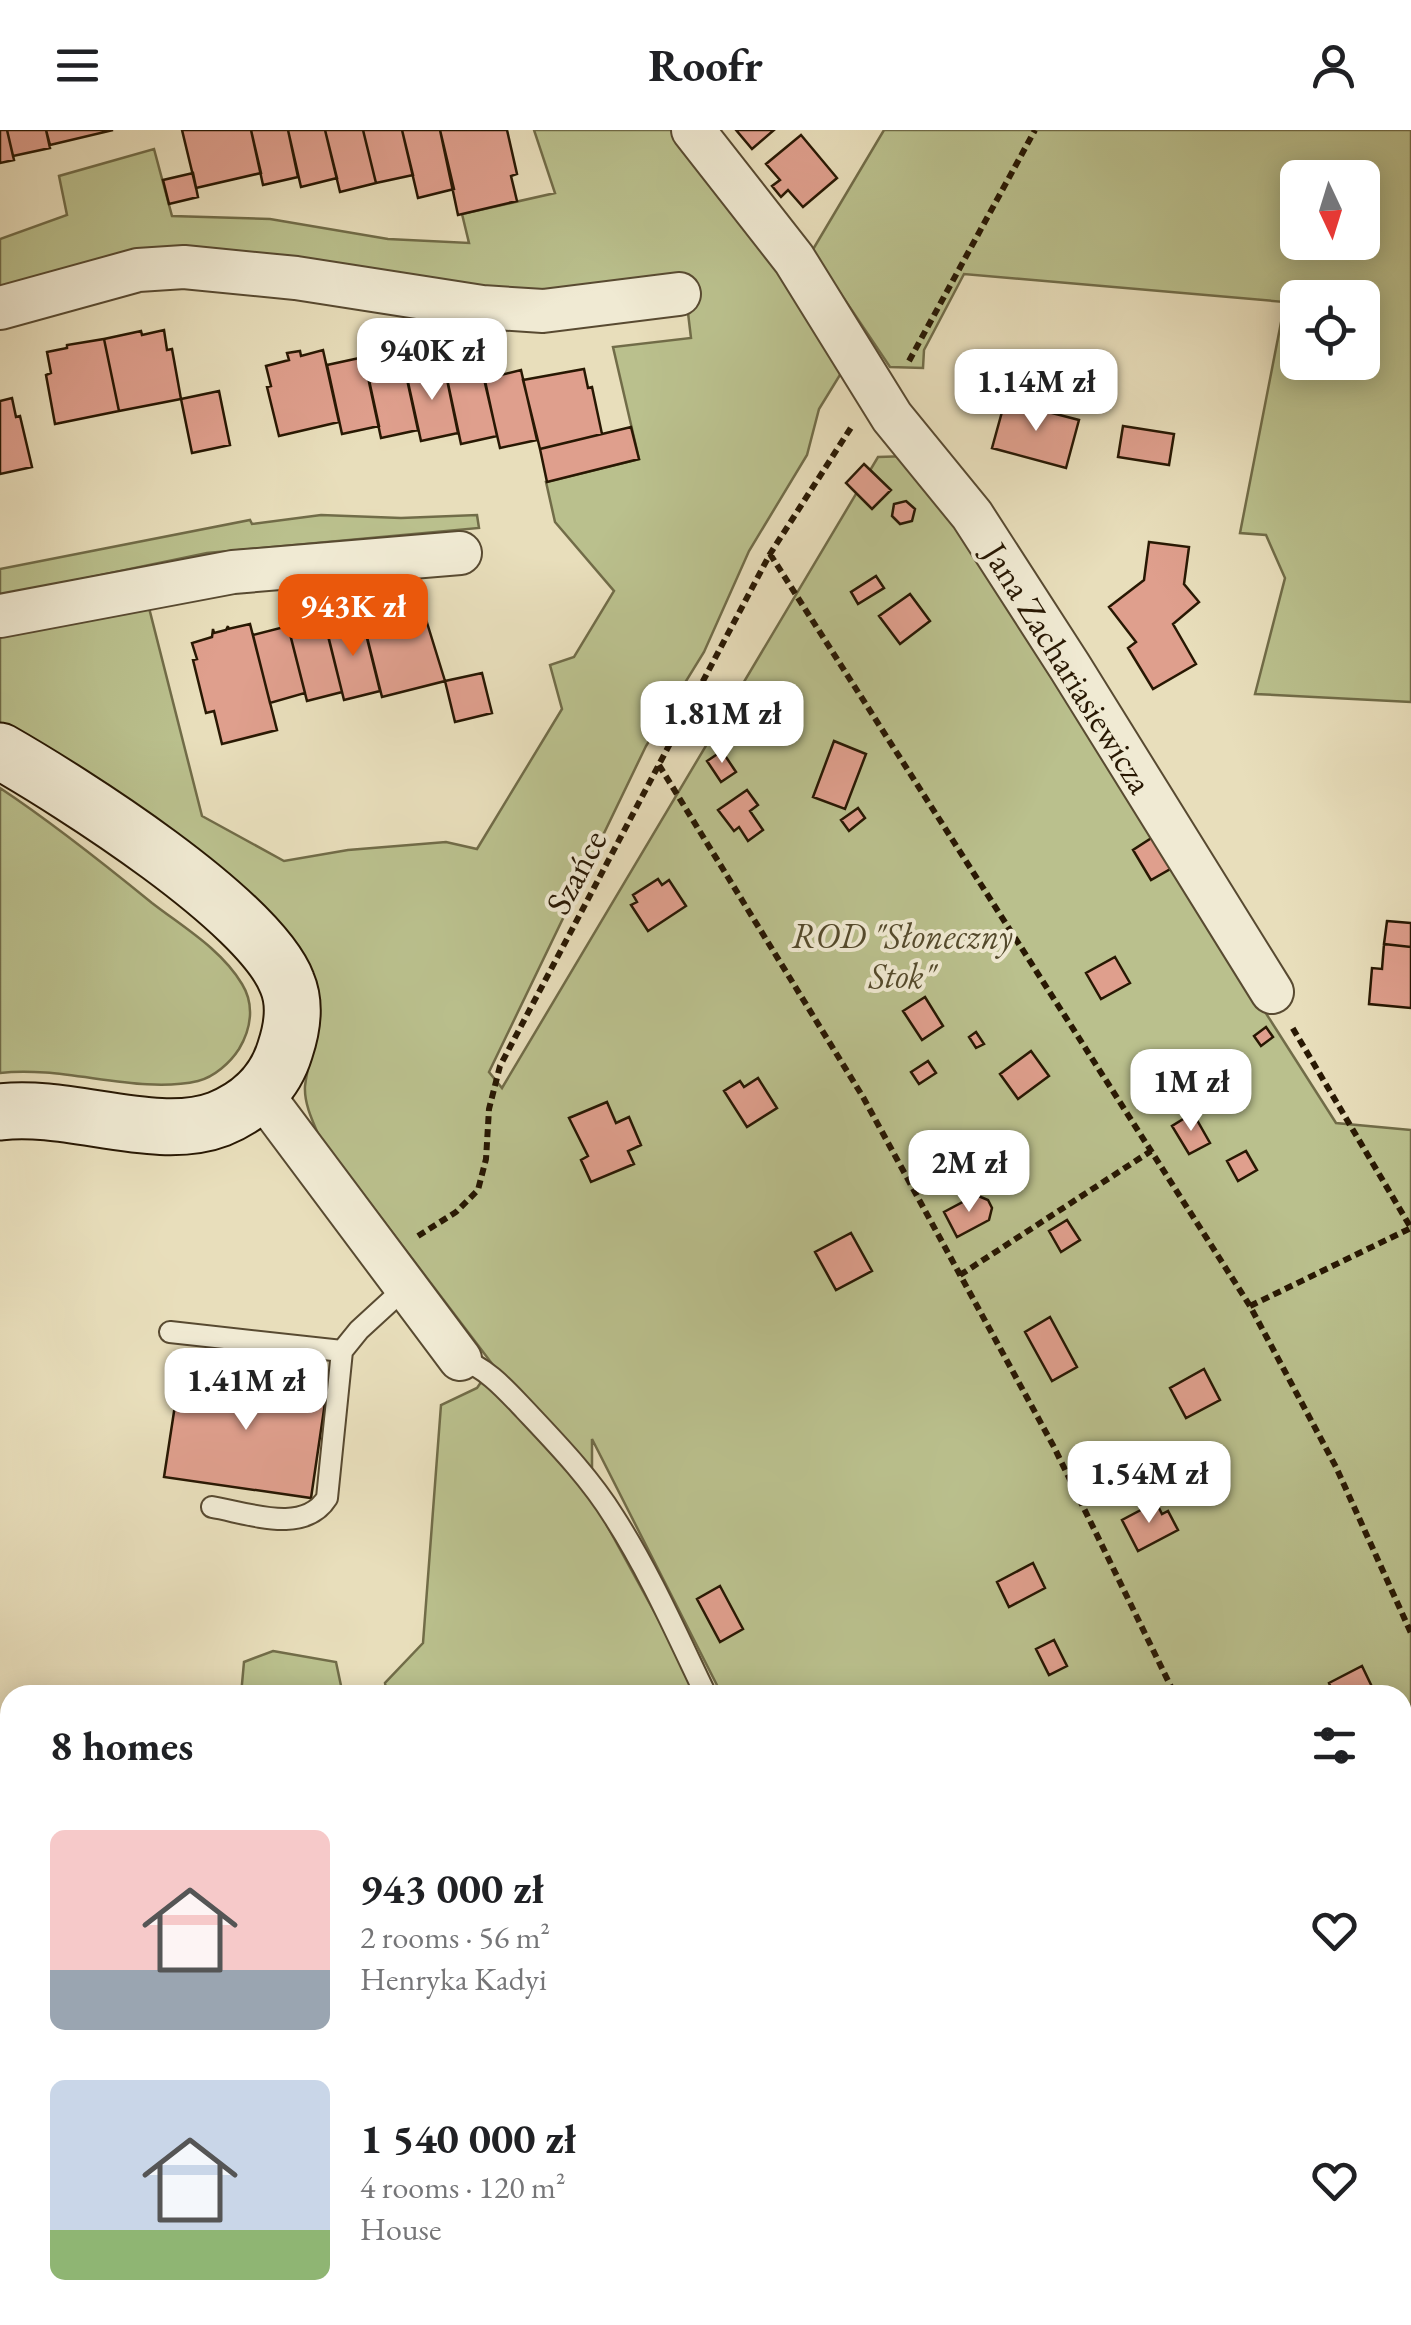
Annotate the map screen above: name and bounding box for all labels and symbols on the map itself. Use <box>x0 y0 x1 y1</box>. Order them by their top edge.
north arrow <box>1280 160 1380 260</box>
pin: 940K zł <box>340 318 524 403</box>
pin: 1.14M zł <box>933 349 1139 434</box>
street label: Jana Zachariasiewicza <box>972 531 1164 802</box>
pin: 943K zł <box>261 574 445 659</box>
pin: 1.81M zł <box>619 681 825 766</box>
street label: Szańce <box>535 822 616 922</box>
park label: ROD "Słoneczny Stok" <box>791 913 1013 998</box>
pin: 1M zł <box>1121 1049 1261 1134</box>
pin: 2M zł <box>899 1130 1039 1215</box>
pin: 1.41M zł <box>143 1348 349 1433</box>
pin: 1.54M zł <box>1046 1441 1252 1526</box>

